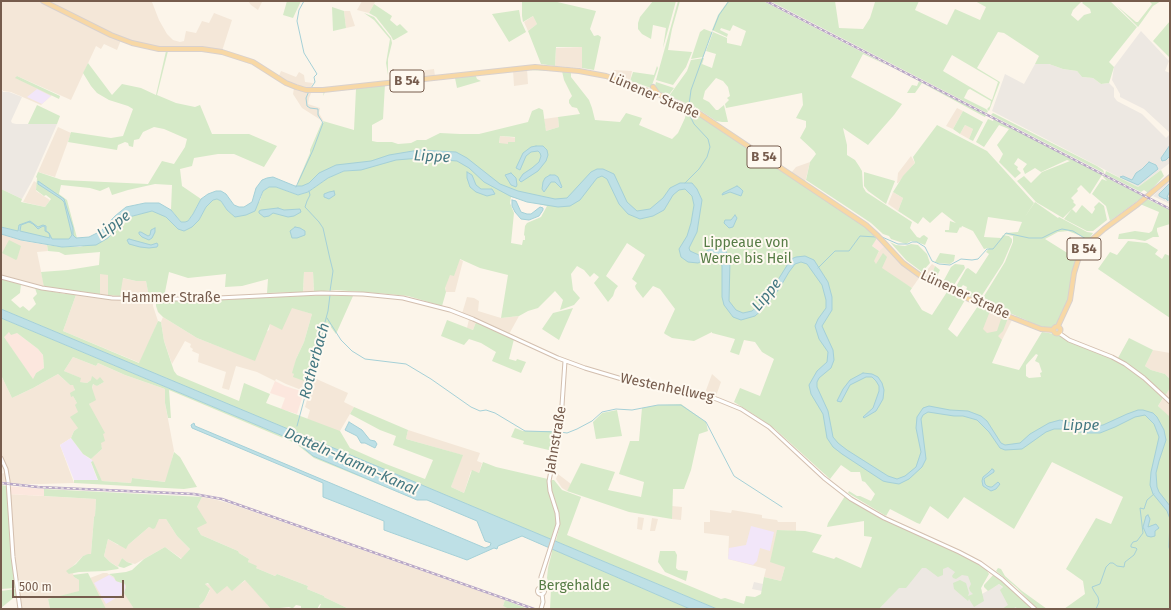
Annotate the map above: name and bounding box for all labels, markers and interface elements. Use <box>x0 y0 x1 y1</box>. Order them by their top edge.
street label: Lünener Straße <box>606 69 702 123</box>
road number: B 54 <box>390 70 424 92</box>
road number: B 54 <box>747 146 781 168</box>
water label: Lippe <box>413 147 451 167</box>
water label: Lippe <box>94 207 134 243</box>
park label: Lippeaue von Werne bis Heil <box>700 235 792 268</box>
road number: B 54 <box>1067 238 1101 260</box>
street label: Lünener Straße <box>918 267 1012 323</box>
water label: Lippe <box>748 275 786 315</box>
street label: Hammer Straße <box>121 290 221 306</box>
water label: Rotherbach <box>296 321 334 401</box>
street label: Westenhellweg <box>619 370 715 406</box>
street label: Jahnstraße <box>542 405 570 475</box>
water label: Lippe <box>1063 417 1099 435</box>
water label: Datteln-Hamm-Kanal <box>282 425 420 499</box>
scale bar <box>14 572 126 598</box>
park label: Bergehalde <box>538 578 610 594</box>
text: 500 m <box>19 580 52 594</box>

